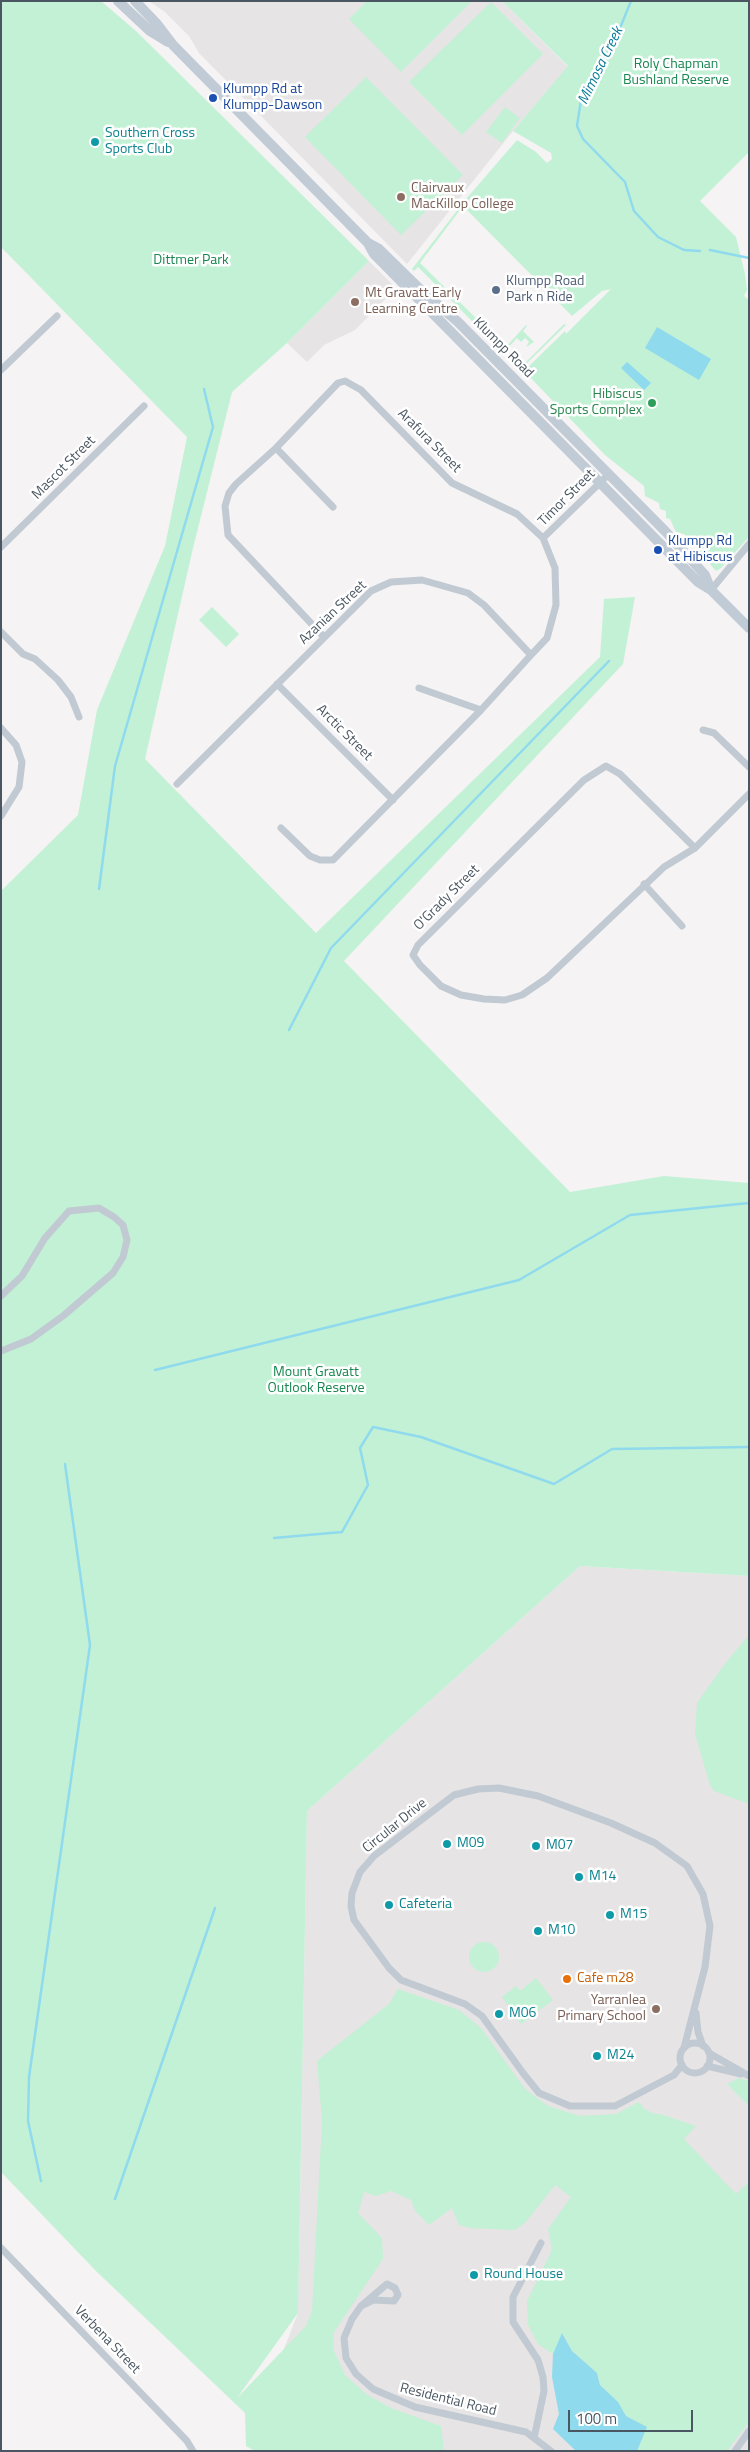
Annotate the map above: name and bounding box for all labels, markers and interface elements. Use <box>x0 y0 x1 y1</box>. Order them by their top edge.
water label: Mimosa Creek <box>575 24 627 108</box>
park label: Roly Chapman Bushland Reserve <box>623 57 729 90</box>
place label: Klumpp Rd at Klumpp-Dawson <box>223 82 322 114</box>
marker: Klumpp Rd at Klumpp-Dawson <box>207 92 219 104</box>
place label: Southern Cross Sports Club <box>105 126 195 158</box>
marker: Southern Cross Sports Club <box>89 136 101 148</box>
place label: Clairvaux MacKillop College <box>411 181 514 213</box>
marker: Clairvaux MacKillop College <box>395 191 407 203</box>
park label: Dittmer Park <box>153 253 229 269</box>
place label: Klumpp Road Park n Ride <box>506 274 584 306</box>
marker: Klumpp Road Park n Ride <box>490 284 502 296</box>
place label: Mt Gravatt Early Learning Centre <box>365 286 461 318</box>
marker: Mt Gravatt Early Learning Centre <box>349 296 361 308</box>
street label: Klumpp Road <box>469 314 537 382</box>
place label: Hibiscus Sports Complex <box>550 387 642 420</box>
marker: Hibiscus Sports Complex <box>646 397 658 409</box>
street label: Arafura Street <box>394 406 464 476</box>
street label: Mascot Street <box>29 433 99 503</box>
street label: Timor Street <box>535 466 599 530</box>
place label: Klumpp Rd at Hibiscus <box>668 534 733 566</box>
marker: Klumpp Rd at Hibiscus <box>652 544 664 556</box>
street label: Azanian Street <box>296 578 370 648</box>
street label: Arctic Street <box>312 701 376 765</box>
street label: O'Grady Street <box>411 862 483 934</box>
park label: Mount Gravatt Outlook Reserve <box>267 1365 365 1398</box>
street label: Circular Drive <box>360 1795 430 1857</box>
place label: M09 <box>457 1836 484 1852</box>
marker: M09 <box>441 1838 453 1850</box>
place label: M07 <box>546 1838 573 1854</box>
marker: M07 <box>530 1840 542 1852</box>
place label: M14 <box>589 1869 616 1885</box>
marker: M14 <box>573 1871 585 1883</box>
place label: Cafeteria <box>399 1897 452 1913</box>
marker: Cafeteria <box>383 1899 395 1911</box>
place label: M15 <box>620 1907 647 1923</box>
marker: M15 <box>604 1909 616 1921</box>
place label: M10 <box>548 1923 575 1939</box>
marker: M10 <box>532 1925 544 1937</box>
place label: Cafe m28 <box>577 1971 634 1987</box>
marker: Cafe m28 <box>561 1973 573 1985</box>
place label: Yarranlea Primary School <box>557 1993 646 2025</box>
marker: Yarranlea Primary School <box>650 2003 662 2015</box>
place label: M06 <box>509 2006 536 2022</box>
marker: M06 <box>493 2008 505 2020</box>
place label: M24 <box>607 2048 634 2064</box>
marker: M24 <box>591 2050 603 2062</box>
place label: Round House <box>484 2267 563 2283</box>
marker: Round House <box>468 2269 480 2281</box>
street label: Verbena Street <box>70 2303 144 2377</box>
street label: Residential Road <box>398 2380 498 2420</box>
scale bar <box>570 2400 695 2432</box>
text: 100 m <box>576 2407 617 2430</box>

